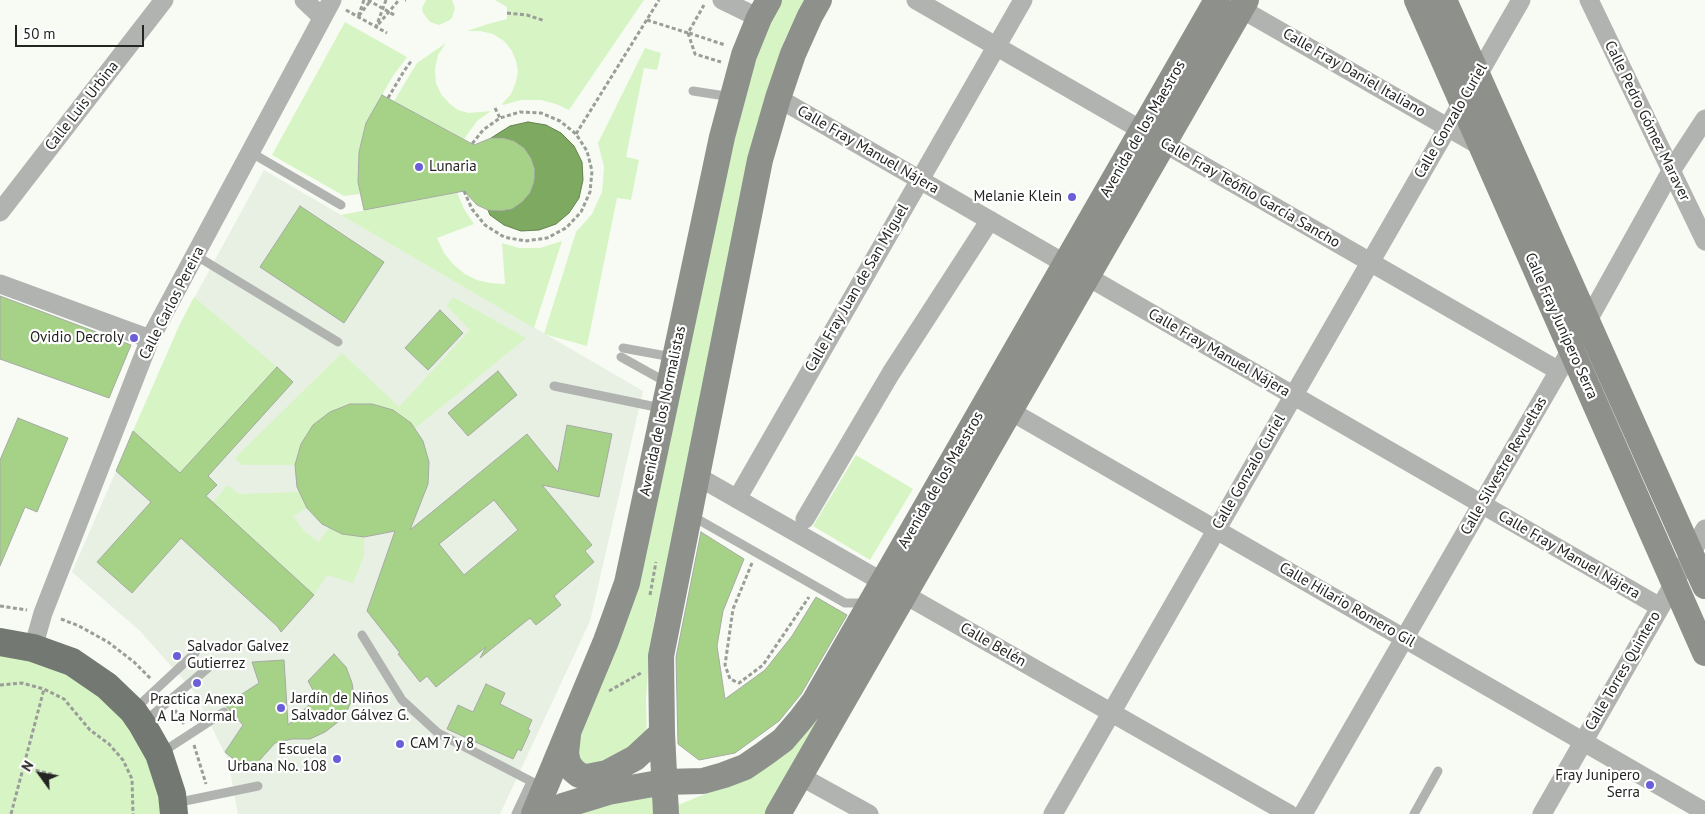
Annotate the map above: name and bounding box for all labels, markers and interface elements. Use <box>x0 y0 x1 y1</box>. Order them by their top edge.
scale bar <box>18 15 146 47</box>
text: 50 m <box>23 24 56 43</box>
street label: Calle Fray Daniel Italiano <box>1279 25 1429 121</box>
street label: Calle Pedro Gómez Maraver <box>1600 38 1694 204</box>
street label: Avenida de los Maestros <box>1096 57 1190 201</box>
street label: Calle Luis Urbina <box>41 58 123 154</box>
street label: Calle Gonzalo Curiel <box>1411 60 1491 182</box>
street label: Calle Fray Manuel Nájera <box>794 102 942 198</box>
street label: Calle Fray Teófilo García Sancho <box>1157 134 1343 252</box>
place label: Lunaria <box>429 158 477 176</box>
marker: Lunaria <box>413 161 425 173</box>
place label: Melanie Klein <box>973 188 1062 206</box>
marker: Melanie Klein <box>1066 191 1078 203</box>
street label: Calle Fray Juan de San Miguel <box>801 201 913 375</box>
street label: Calle Carlos Pereira <box>136 243 208 363</box>
street label: Calle Fray Junípero Serra <box>1521 250 1601 402</box>
street label: Calle Fray Manuel Nájera <box>1145 305 1293 401</box>
street label: Avenida de los Normalistas <box>636 324 690 498</box>
place label: Ovidio Decroly <box>30 329 124 347</box>
marker: Ovidio Decroly <box>128 332 140 344</box>
street label: Calle Silvestre Revueltas <box>1457 394 1551 538</box>
street label: Avenida de los Maestros <box>894 408 988 552</box>
street label: Calle Gonzalo Curiel <box>1209 411 1289 533</box>
street label: Calle Fray Manuel Nájera <box>1495 507 1643 603</box>
street label: Calle Hilario Romero Gil <box>1276 559 1418 651</box>
street label: Calle Torres Quintero <box>1581 608 1665 734</box>
street label: Calle Belén <box>957 619 1029 671</box>
place label: Salvador Galvez Gutierrez <box>187 638 289 673</box>
marker: Salvador Galvez Gutierrez <box>171 650 183 662</box>
marker: Practica Anexa A La Normal <box>191 677 203 689</box>
place label: Jardín de Niños Salvador Gálvez G. <box>291 690 409 725</box>
place label: Practica Anexa A La Normal <box>150 691 244 726</box>
marker: Jardín de Niños Salvador Gálvez G. <box>275 702 287 714</box>
place label: CAM 7 y 8 <box>410 735 474 753</box>
marker: CAM 7 y 8 <box>394 738 406 750</box>
place label: Escuela Urbana No. 108 <box>227 741 327 776</box>
north arrow <box>15 749 65 799</box>
marker: Escuela Urbana No. 108 <box>331 753 343 765</box>
text: N <box>17 757 37 775</box>
place label: Fray Junipero Serra <box>1555 767 1640 802</box>
marker: Fray Junipero Serra <box>1644 779 1656 791</box>

